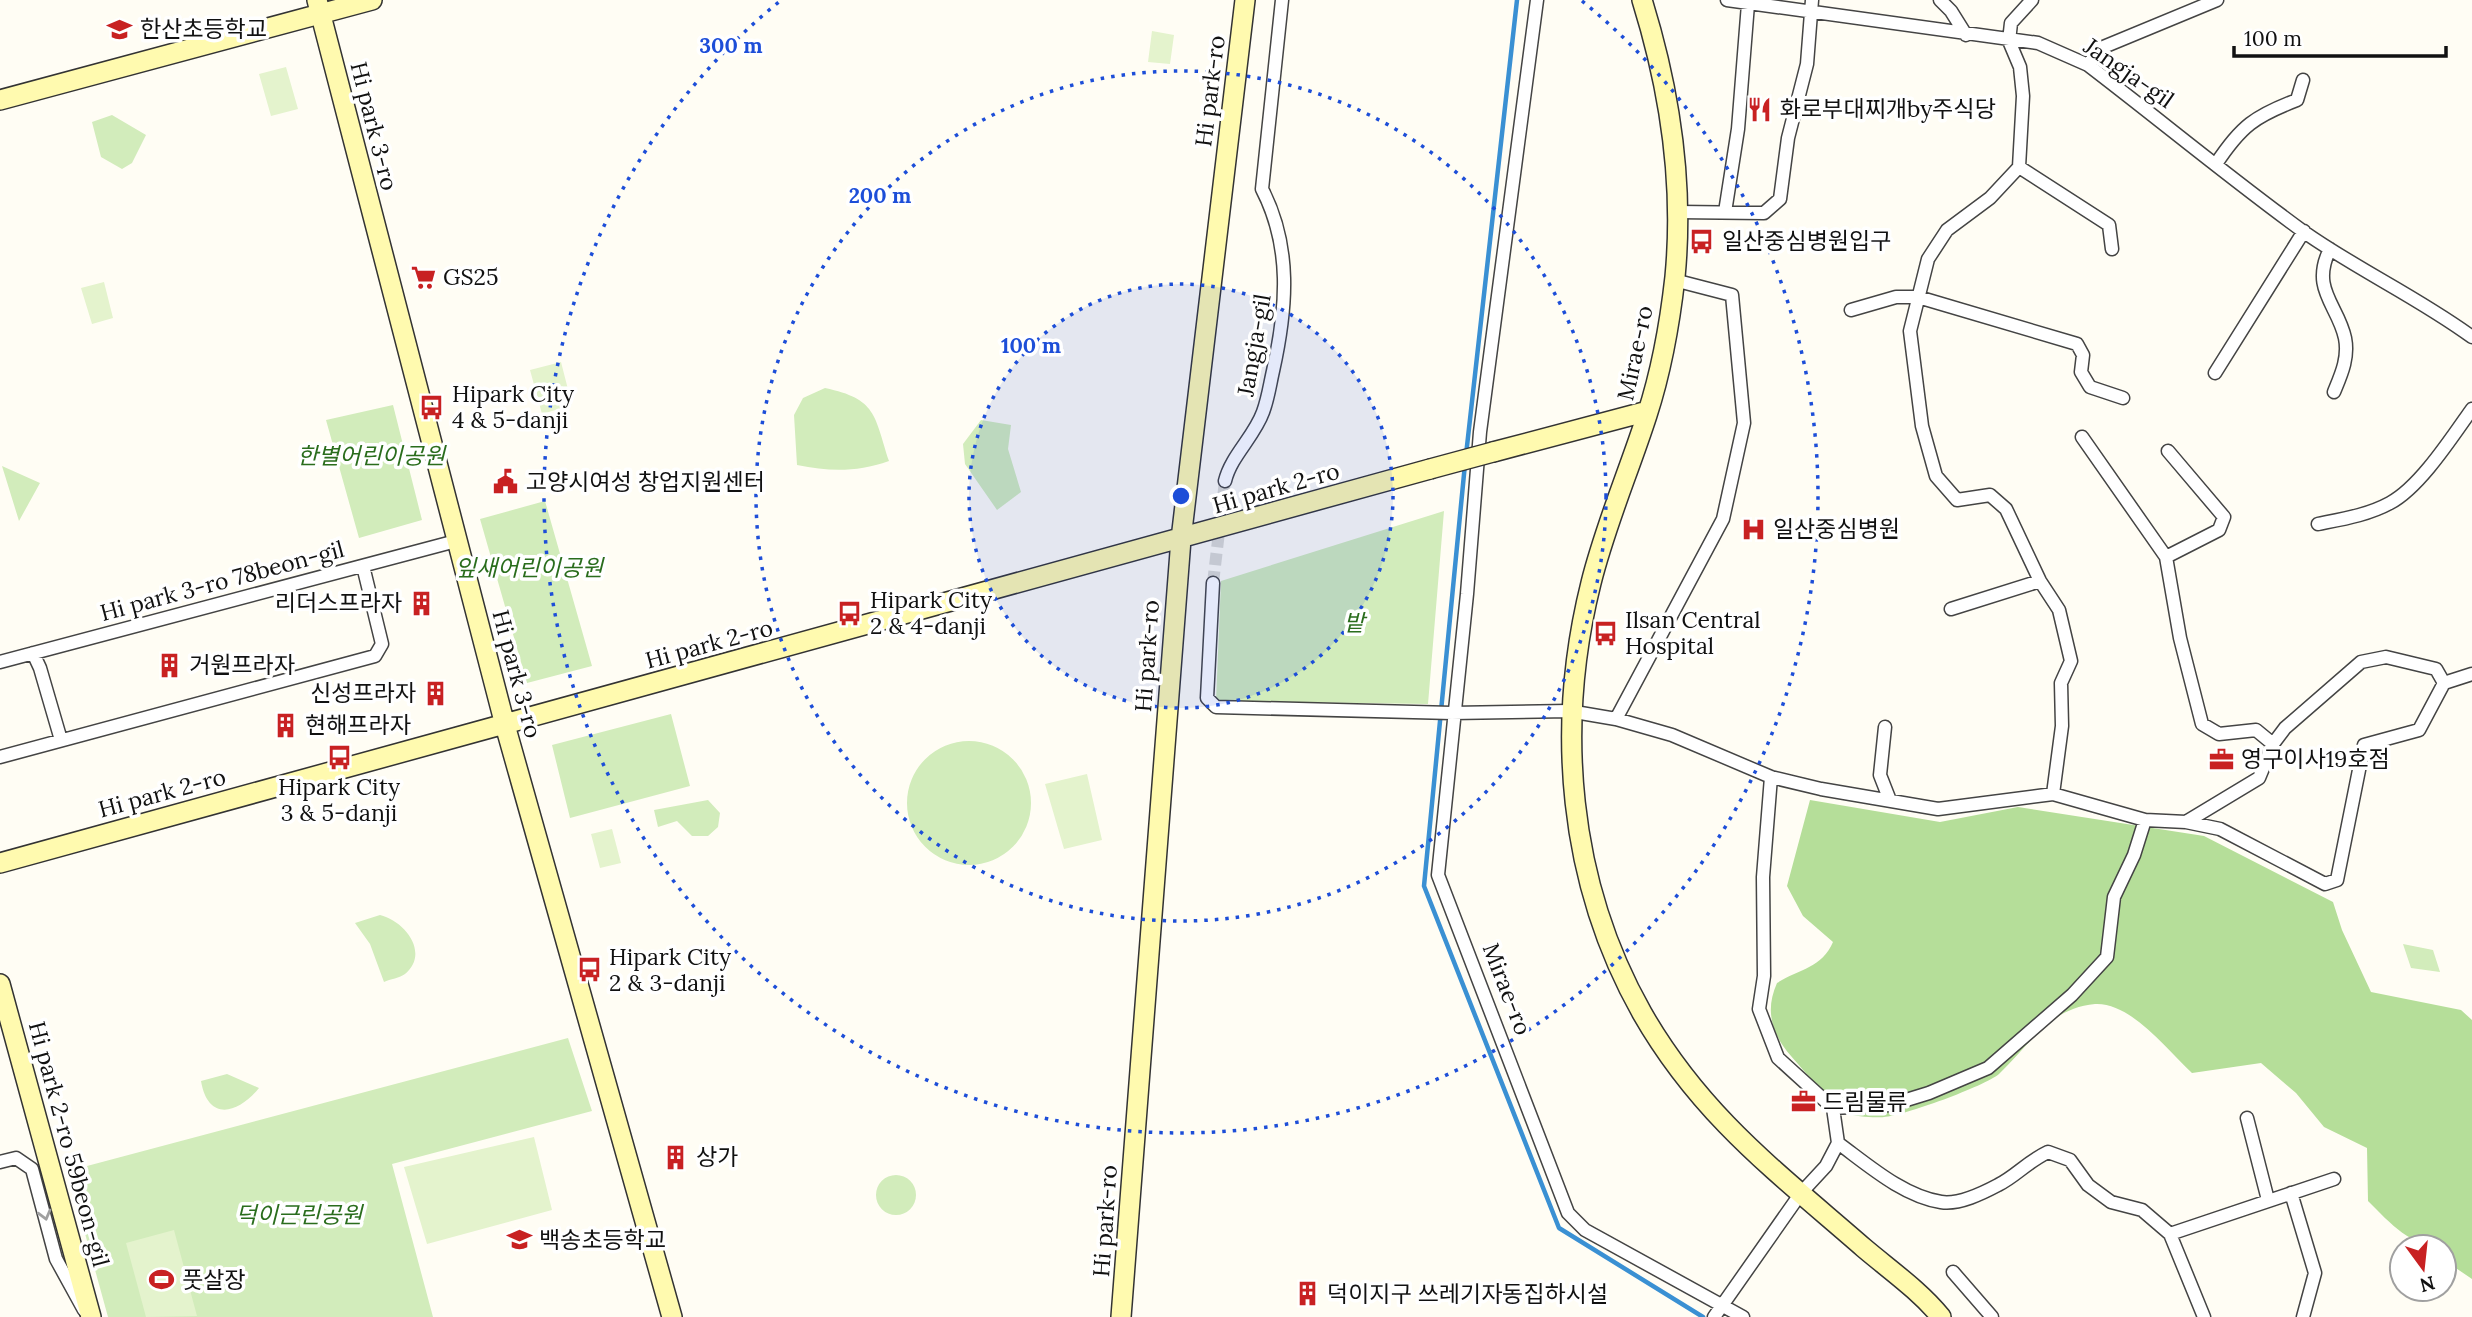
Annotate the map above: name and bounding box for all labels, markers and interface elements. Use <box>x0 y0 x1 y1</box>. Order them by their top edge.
place label: 한산초등학교 <box>140 14 267 43</box>
scale bar <box>2234 14 2446 58</box>
school or university icon: 한산초등학교 <box>106 15 134 43</box>
text: 100 m <box>2244 25 2302 52</box>
street label: Jangja-gil <box>2078 31 2180 114</box>
text: 300 m <box>699 32 763 59</box>
street label: Hi park-ro <box>1188 34 1231 148</box>
street label: Hi park 3-ro <box>345 59 404 193</box>
place label: 화로부대찌개by주식당 <box>1780 94 1996 123</box>
restaurant icon: 화로부대찌개by주식당 <box>1746 95 1774 123</box>
text: 200 m <box>849 182 911 209</box>
place label: 일산중심병원입구 <box>1722 226 1891 255</box>
bus stop icon: 일산중심병원입구 <box>1688 227 1716 255</box>
place label: GS25 <box>443 262 498 291</box>
supermarket icon: GS25 <box>409 263 437 291</box>
street label: Jangja-gil <box>1230 292 1277 399</box>
street label: Mirae-ro <box>1610 303 1659 403</box>
text: 100 m <box>1001 332 1061 359</box>
place label: Hipark City 4 & 5-danji <box>452 379 575 434</box>
bus stop icon: Hipark City 4 & 5-danji <box>418 393 446 421</box>
park label: 한별어린이공원 <box>297 441 447 470</box>
street label: Hi park 2-ro <box>1209 456 1343 519</box>
place label: 고양시여성 창업지원센터 <box>526 467 765 496</box>
public building icon: 고양시여성 창업지원센터 <box>492 468 520 496</box>
centre of rings <box>1169 484 1193 508</box>
place label: 일산중심병원 <box>1773 514 1900 543</box>
hospital icon: 일산중심병원 <box>1739 515 1767 543</box>
street label: Hi park 3-ro 78beon-gil <box>97 534 347 627</box>
park label: 잎새어린이공원 <box>455 553 605 582</box>
place label: Hipark City 2 & 4-danji <box>870 585 993 640</box>
place label: 리더스프라자 <box>275 588 402 617</box>
building icon: 리더스프라자 <box>408 589 436 617</box>
bus stop icon: Hipark City 2 & 4-danji <box>836 599 864 627</box>
street label: Hi park-ro <box>1128 599 1165 713</box>
place label: Ilsan Central Hospital <box>1625 605 1761 660</box>
street label: Hi park 3-ro <box>486 607 549 741</box>
park label: 밭 <box>1343 608 1367 637</box>
street label: Hi park 2-ro <box>642 613 776 674</box>
bus stop icon: Ilsan Central Hospital <box>1591 619 1619 647</box>
place label: 거원프라자 <box>189 650 295 679</box>
building icon: 거원프라자 <box>155 651 183 679</box>
place label: 신성프라자 <box>310 678 416 707</box>
building icon: 신성프라자 <box>422 679 450 707</box>
place label: 현해프라자 <box>305 710 411 739</box>
building icon: 현해프라자 <box>271 711 299 739</box>
bus stop icon: Hipark City 3 & 5-danji <box>325 743 353 771</box>
place label: 영구이사19호점 <box>2241 744 2390 773</box>
office icon: 영구이사19호점 <box>2207 745 2235 773</box>
street label: Hi park 2-ro <box>95 762 229 823</box>
place label: Hipark City 3 & 5-danji <box>278 772 401 827</box>
street label: Mirae-ro <box>1477 939 1538 1039</box>
place label: Hipark City 2 & 3-danji <box>609 942 732 997</box>
bus stop icon: Hipark City 2 & 3-danji <box>575 956 603 984</box>
street label: Hi park 2-ro 59beon-gil <box>23 1018 116 1270</box>
place label: 드림물류 <box>1823 1087 1908 1116</box>
office icon: 드림물류 <box>1789 1088 1817 1116</box>
place label: 상가 <box>696 1142 738 1171</box>
building icon: 상가 <box>662 1143 690 1171</box>
street label: Hi park-ro <box>1086 1164 1123 1278</box>
park label: 덕이근린공원 <box>236 1200 364 1229</box>
one-way arrow <box>36 1209 51 1221</box>
place label: 백송초등학교 <box>539 1225 666 1254</box>
school or university icon: 백송초등학교 <box>505 1226 533 1254</box>
north arrow <box>2388 1233 2458 1303</box>
place label: 풋살장 <box>182 1265 245 1294</box>
sports icon: 풋살장 <box>148 1266 176 1294</box>
text: N <box>2417 1271 2438 1298</box>
place label: 덕이지구 쓰레기자동집하시설 <box>1327 1279 1608 1308</box>
building icon: 덕이지구 쓰레기자동집하시설 <box>1293 1280 1321 1308</box>

